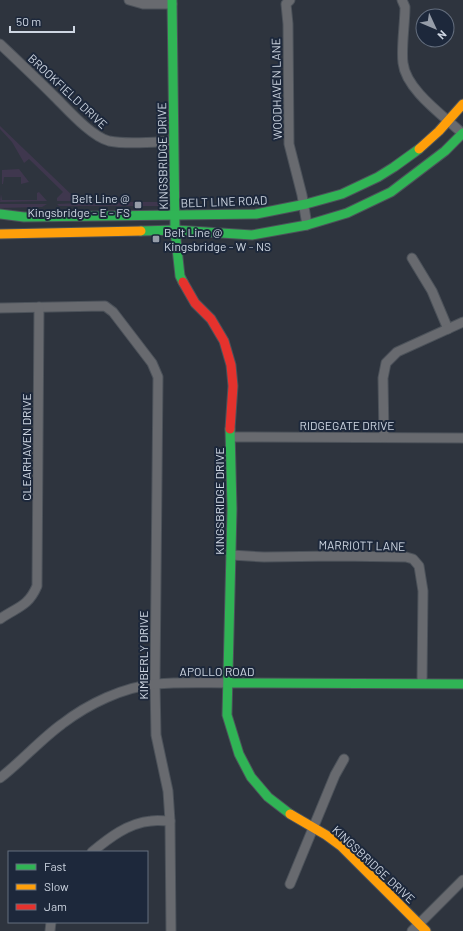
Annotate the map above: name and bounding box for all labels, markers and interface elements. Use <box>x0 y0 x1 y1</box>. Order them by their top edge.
scale bar <box>10 8 74 34</box>
north arrow <box>415 8 455 48</box>
text: 50 m <box>16 14 41 28</box>
text: N <box>435 28 450 42</box>
street label: WOODHAVEN LANE <box>268 38 284 140</box>
street label: BROOKFIELD DRIVE <box>26 51 110 131</box>
street label: KINGSBRIDGE DRIVE <box>154 102 170 210</box>
place label: Belt Line @ Kingsbridge - E - FS <box>28 191 130 219</box>
street label: BELT LINE ROAD <box>180 192 268 210</box>
marker: Belt Line @ Kingsbridge - E - FS <box>133 200 143 210</box>
place label: Belt Line @ Kingsbridge - W - NS <box>164 225 271 253</box>
marker: Belt Line @ Kingsbridge - W - NS <box>151 234 161 244</box>
street label: CLEARHAVEN DRIVE <box>19 393 33 501</box>
street label: RIDGEGATE DRIVE <box>300 418 394 432</box>
street label: KINGSBRIDGE DRIVE <box>212 447 226 555</box>
street label: MARRIOTT LANE <box>318 537 406 553</box>
street label: KIMBERLY DRIVE <box>136 611 150 699</box>
street label: APOLLO ROAD <box>180 664 254 678</box>
street label: KINGSBRIDGE DRIVE <box>330 822 418 906</box>
legend <box>8 851 148 923</box>
text: Fast <box>44 859 67 873</box>
text: Slow <box>44 879 69 893</box>
text: Jam <box>44 899 67 913</box>

